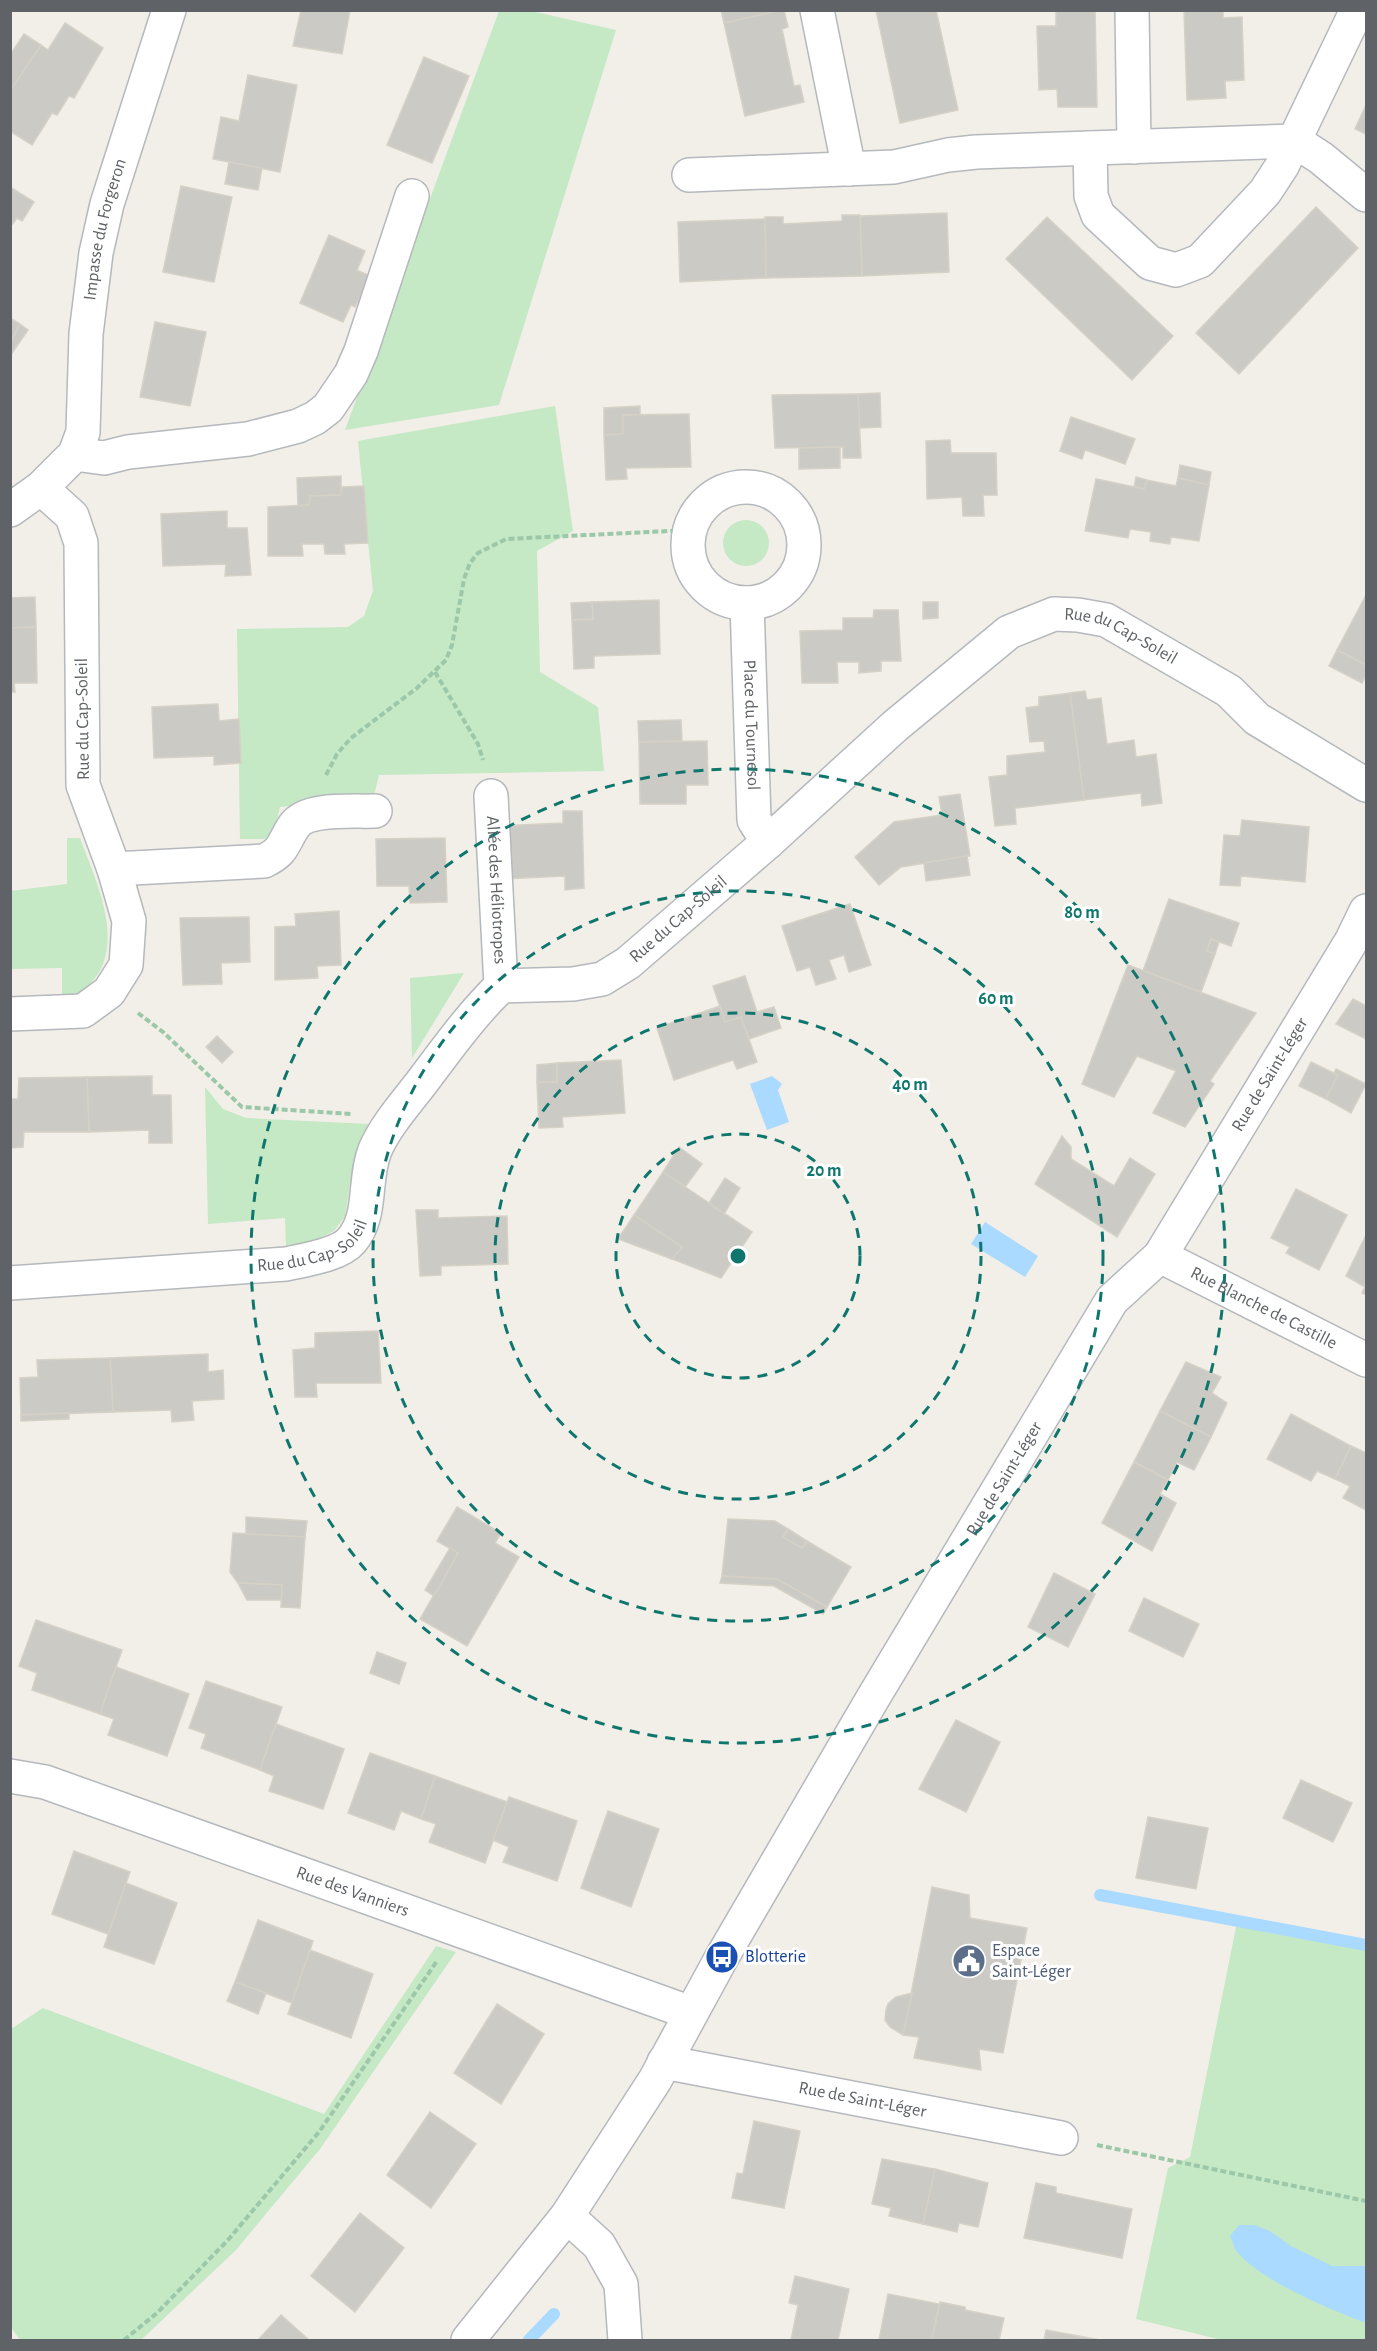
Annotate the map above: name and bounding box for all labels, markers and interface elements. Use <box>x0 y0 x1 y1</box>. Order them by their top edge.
street label: Impasse du Forgeron <box>81 156 130 302</box>
street label: Rue du Cap-Soleil <box>1064 605 1180 668</box>
street label: Rue du Cap-Soleil <box>73 658 93 780</box>
street label: Place du Tournesol <box>740 659 762 791</box>
street label: Allée des Héliotropes <box>483 815 509 965</box>
street label: Rue du Cap-Soleil <box>626 872 731 966</box>
text: 80 m <box>1064 904 1100 922</box>
text: 60 m <box>978 990 1014 1008</box>
street label: Rue de Saint-Léger <box>1229 1015 1312 1135</box>
text: 40 m <box>892 1076 928 1094</box>
text: 20 m <box>806 1162 842 1180</box>
street label: Rue du Cap-Soleil <box>257 1217 371 1275</box>
centre of rings <box>728 1246 748 1266</box>
street label: Rue Blanche de Castille <box>1187 1264 1340 1353</box>
street label: Rue de Saint-Léger <box>963 1419 1046 1539</box>
street label: Rue des Vanniers <box>294 1864 411 1920</box>
bus stop icon: Blotterie <box>704 1939 740 1975</box>
place label: Espace Saint-Léger <box>992 1942 1071 1981</box>
public building icon: Espace Saint-Léger <box>951 1943 987 1979</box>
place label: Blotterie <box>745 1948 806 1966</box>
street label: Rue de Saint-Léger <box>797 2079 928 2121</box>

